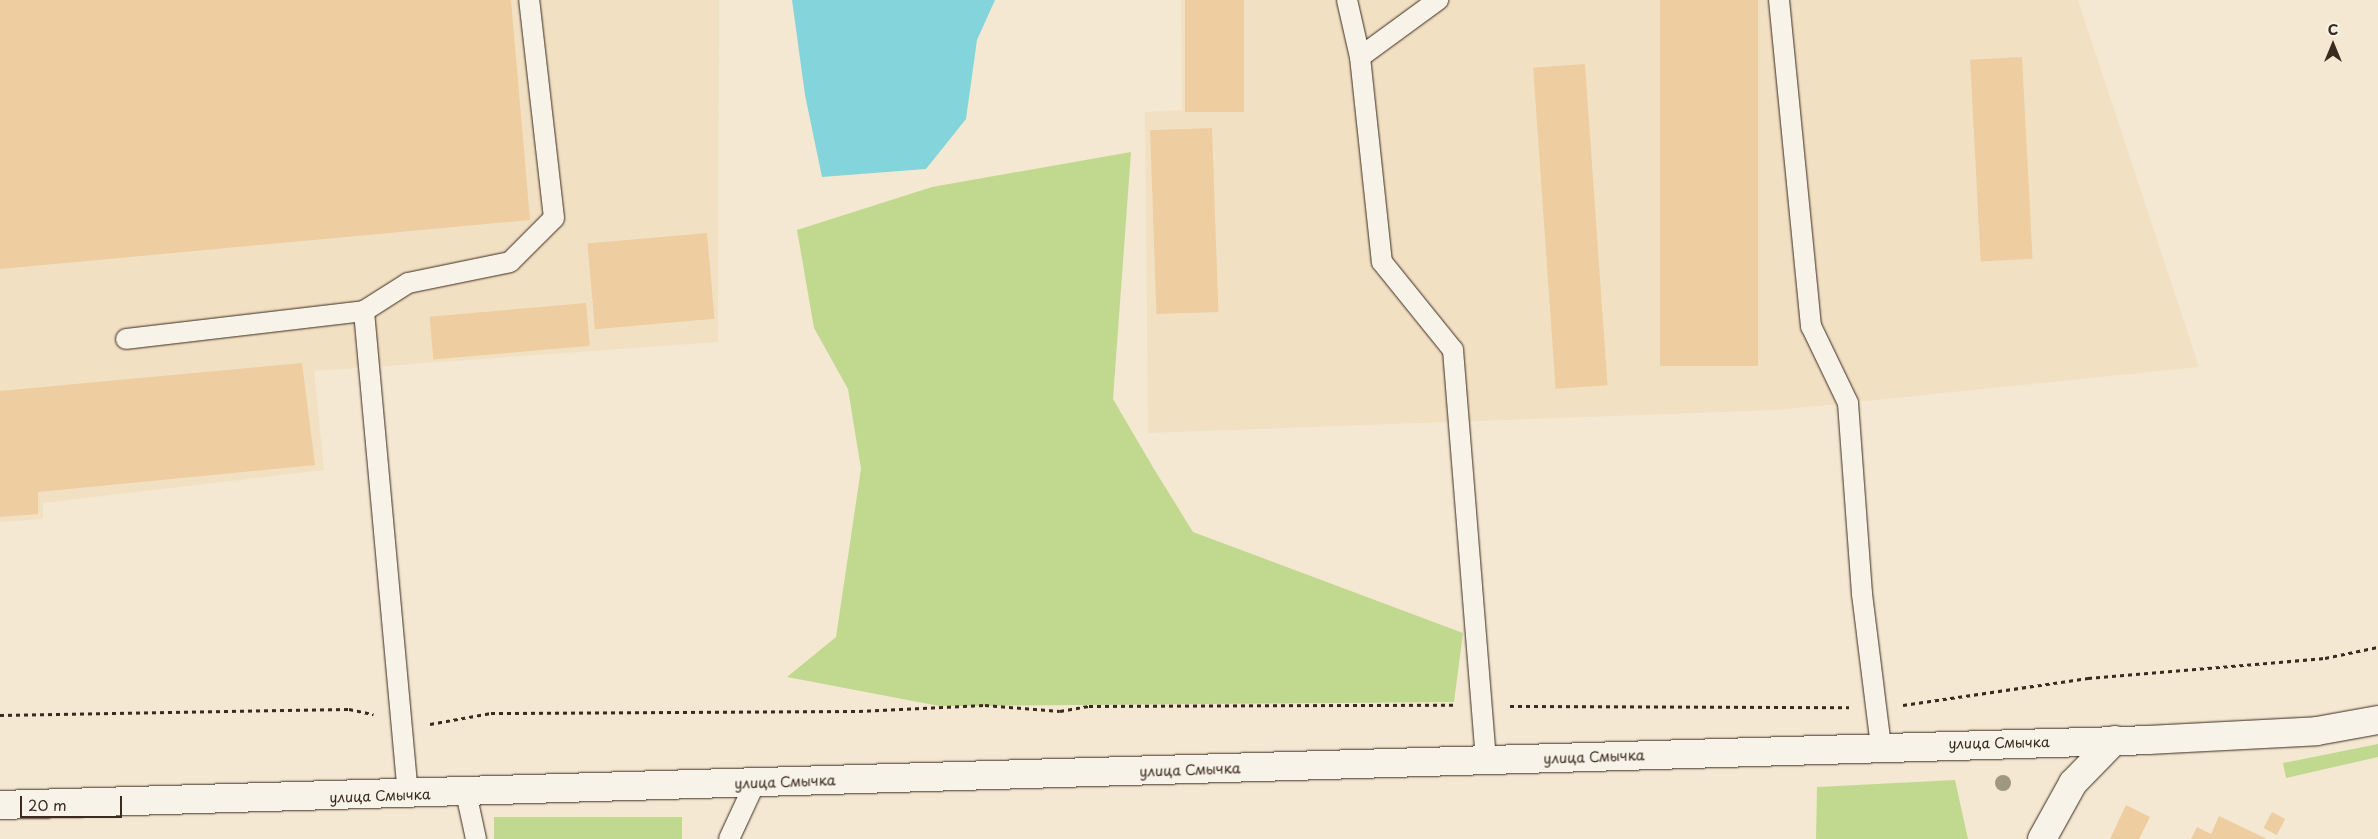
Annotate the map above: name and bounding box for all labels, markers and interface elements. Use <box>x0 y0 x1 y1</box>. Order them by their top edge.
text: С <box>2328 19 2338 40</box>
north arrow <box>2308 20 2358 70</box>
street label: улица Смычка <box>1948 734 2050 752</box>
street label: улица Смычка <box>1543 747 1645 767</box>
street label: улица Смычка <box>1139 760 1241 780</box>
street label: улица Смычка <box>734 772 836 792</box>
scale bar <box>22 786 125 818</box>
street label: улица Смычка <box>329 786 431 806</box>
text: 20 m <box>28 793 67 816</box>

